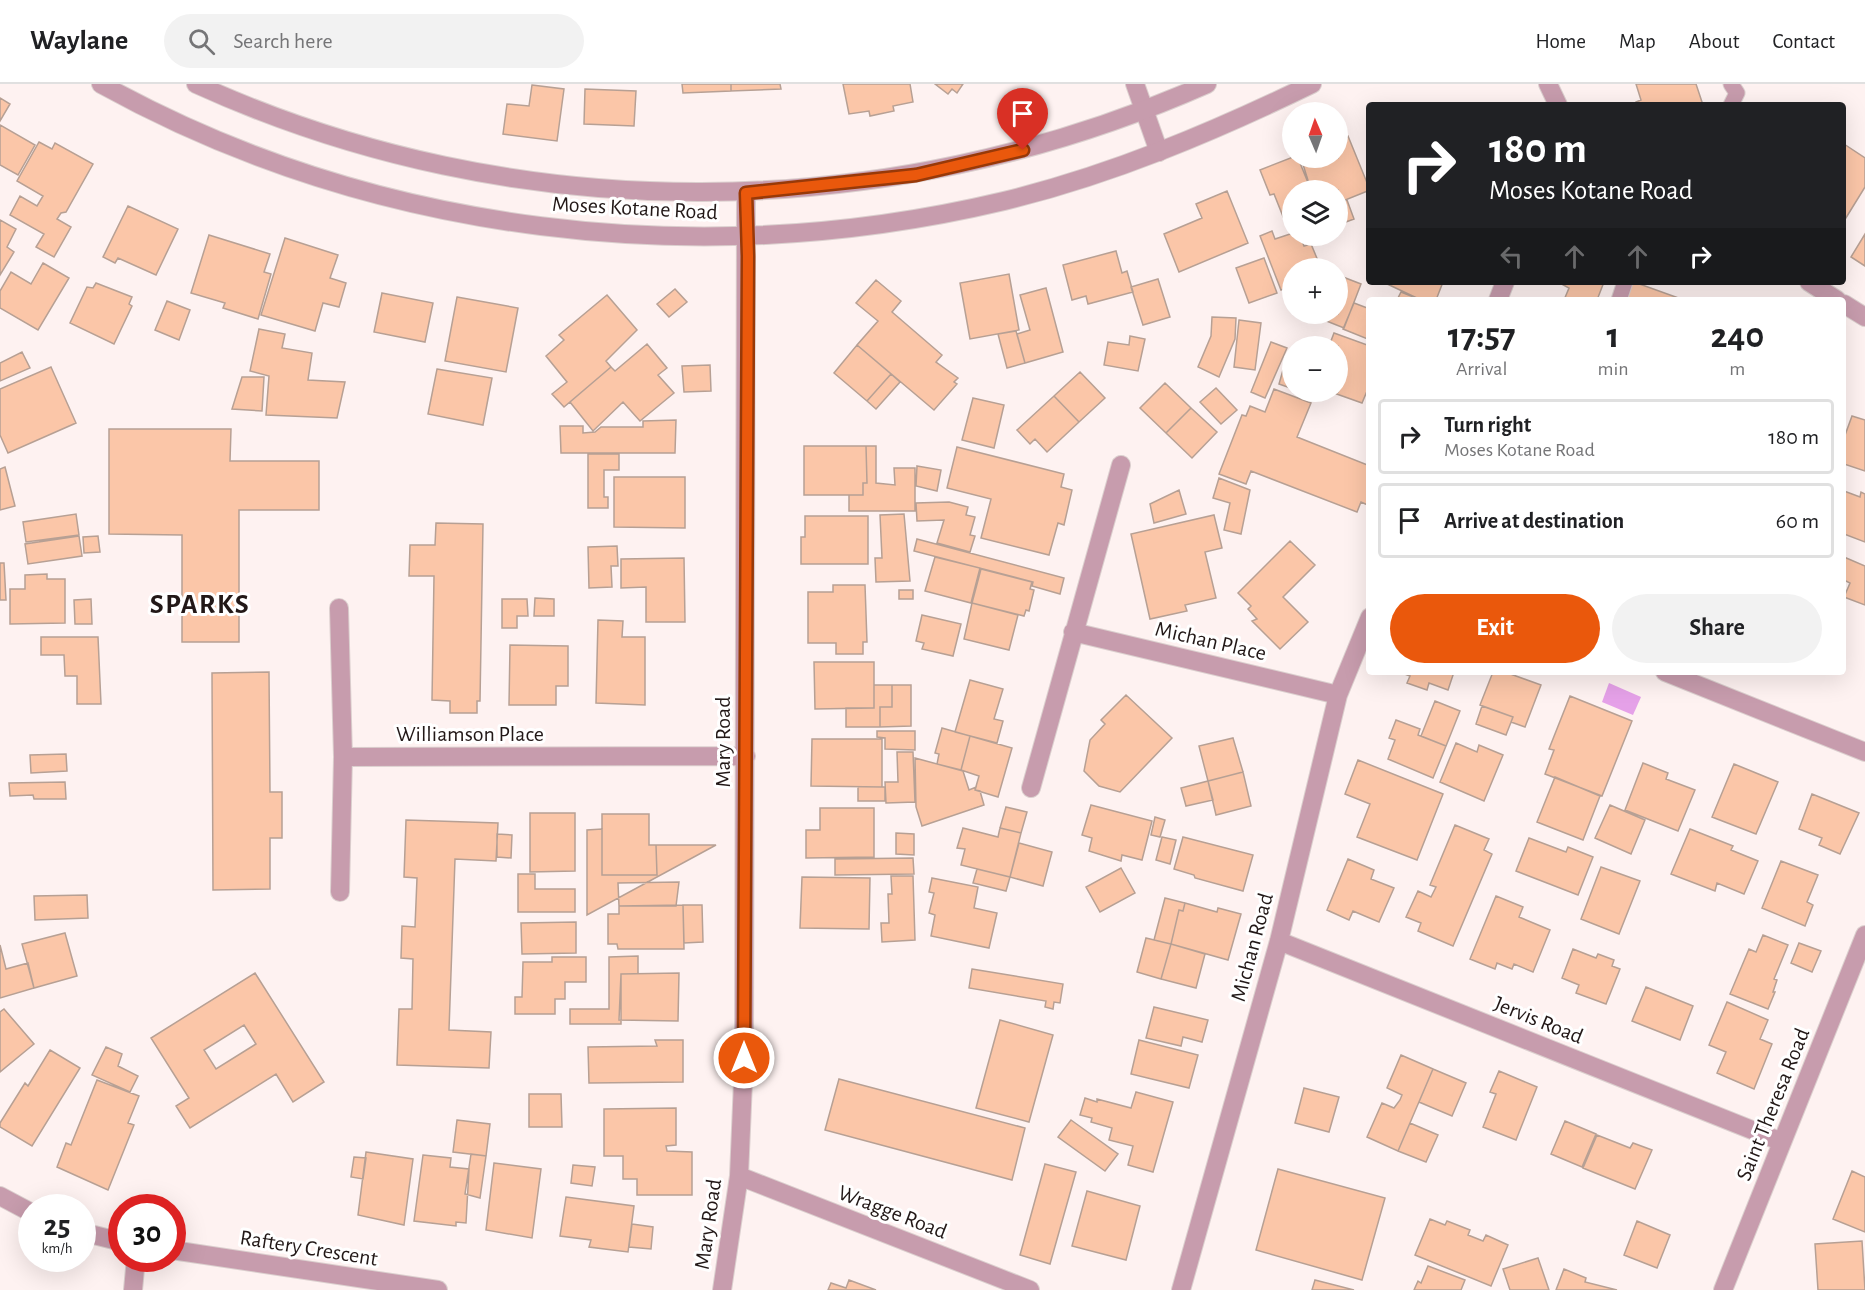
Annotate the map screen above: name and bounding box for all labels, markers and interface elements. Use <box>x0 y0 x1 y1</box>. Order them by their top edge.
search box <box>164 14 584 68</box>
icon: search <box>185 25 218 58</box>
text: Waylane <box>30 27 128 55</box>
text: Search here <box>233 30 333 52</box>
text: Home <box>1535 31 1586 52</box>
text: Map <box>1619 31 1656 52</box>
text: About <box>1689 31 1739 52</box>
text: Contact <box>1772 31 1835 52</box>
pin <box>997 88 1048 150</box>
icon: arrive <box>1006 97 1039 130</box>
north arrow <box>1282 102 1348 168</box>
map controls <box>1282 102 1348 402</box>
icon: right <box>1390 126 1468 204</box>
text: 180 m <box>1489 128 1587 170</box>
text: Moses Kotane Road <box>1489 177 1693 204</box>
button: layers <box>1282 180 1348 246</box>
street label: Moses Kotane Road <box>552 193 718 223</box>
icon: left <box>1495 240 1528 273</box>
icon: ahead <box>1558 240 1591 273</box>
icon: ahead <box>1621 240 1654 273</box>
icon: right <box>1684 240 1717 273</box>
button: + <box>1282 258 1348 324</box>
text: 17:57 <box>1448 318 1516 354</box>
text: 1 <box>1607 318 1620 354</box>
text: 240 <box>1710 318 1764 354</box>
button: − <box>1282 336 1348 402</box>
text: Arrival <box>1456 359 1507 379</box>
text: min <box>1597 359 1629 379</box>
text: m <box>1729 359 1745 379</box>
text: Turn right <box>1444 414 1531 436</box>
icon: right <box>1393 420 1426 453</box>
text: 180 m <box>1768 426 1819 448</box>
text: Moses Kotane Road <box>1444 440 1595 460</box>
icon: arrive <box>1393 504 1426 537</box>
text: Arrive at destination <box>1444 510 1624 532</box>
text: 60 m <box>1776 510 1819 532</box>
district label: SPARKS <box>150 591 250 619</box>
button: Exit <box>1390 594 1600 663</box>
button: Share <box>1612 594 1822 663</box>
street label: Michan Place <box>1153 618 1268 664</box>
street label: Mary Road <box>712 696 734 788</box>
street label: Williamson Place <box>396 723 544 745</box>
street label: Michan Road <box>1227 891 1277 1004</box>
street label: Jervis Road <box>1491 992 1586 1048</box>
street label: Saint Theresa Road <box>1732 1025 1814 1184</box>
position arrow <box>712 1026 776 1090</box>
street label: Mary Road <box>691 1177 725 1271</box>
street label: Wragge Road <box>835 1181 950 1243</box>
speed limit sign: 30 <box>108 1194 186 1272</box>
text: 25 <box>43 1211 71 1241</box>
street label: Raftery Crescent <box>238 1226 379 1270</box>
text: km/h <box>42 1241 72 1256</box>

